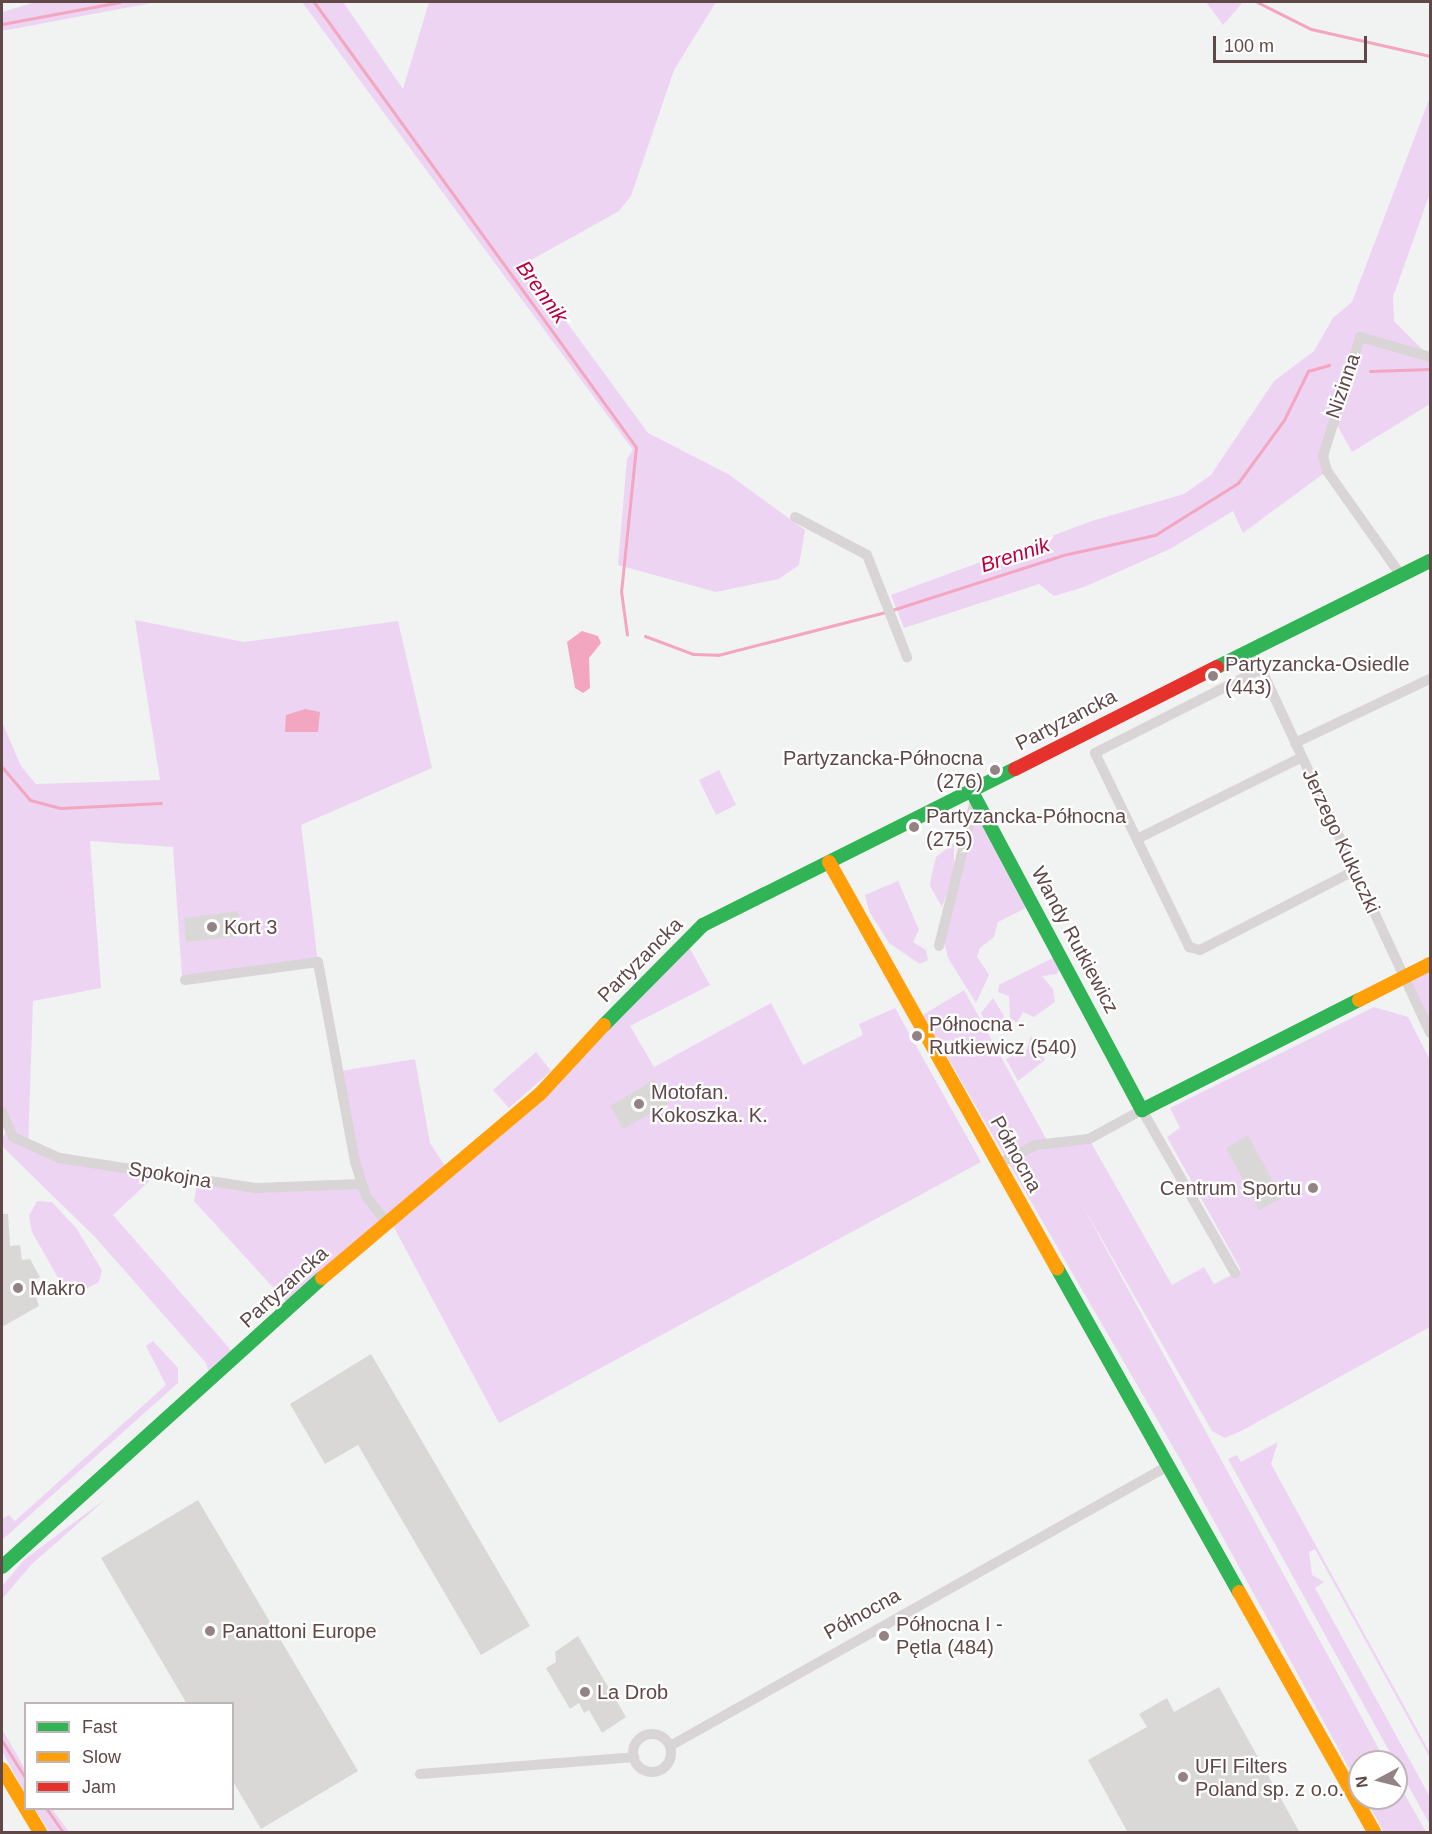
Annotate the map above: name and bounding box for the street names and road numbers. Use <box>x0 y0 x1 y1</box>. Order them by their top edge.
street label: Nizinna <box>1321 351 1365 421</box>
street label: Partyzancka <box>1012 684 1120 756</box>
street label: Jerzego Kukuczki <box>1297 765 1385 917</box>
street label: Wandy Rutkiewicz <box>1026 863 1124 1017</box>
street label: Partyzancka <box>593 913 687 1007</box>
street label: Północna <box>985 1112 1047 1196</box>
street label: Spokojna <box>127 1157 213 1193</box>
street label: Partyzancka <box>235 1241 333 1333</box>
street label: Północna <box>820 1583 904 1645</box>

